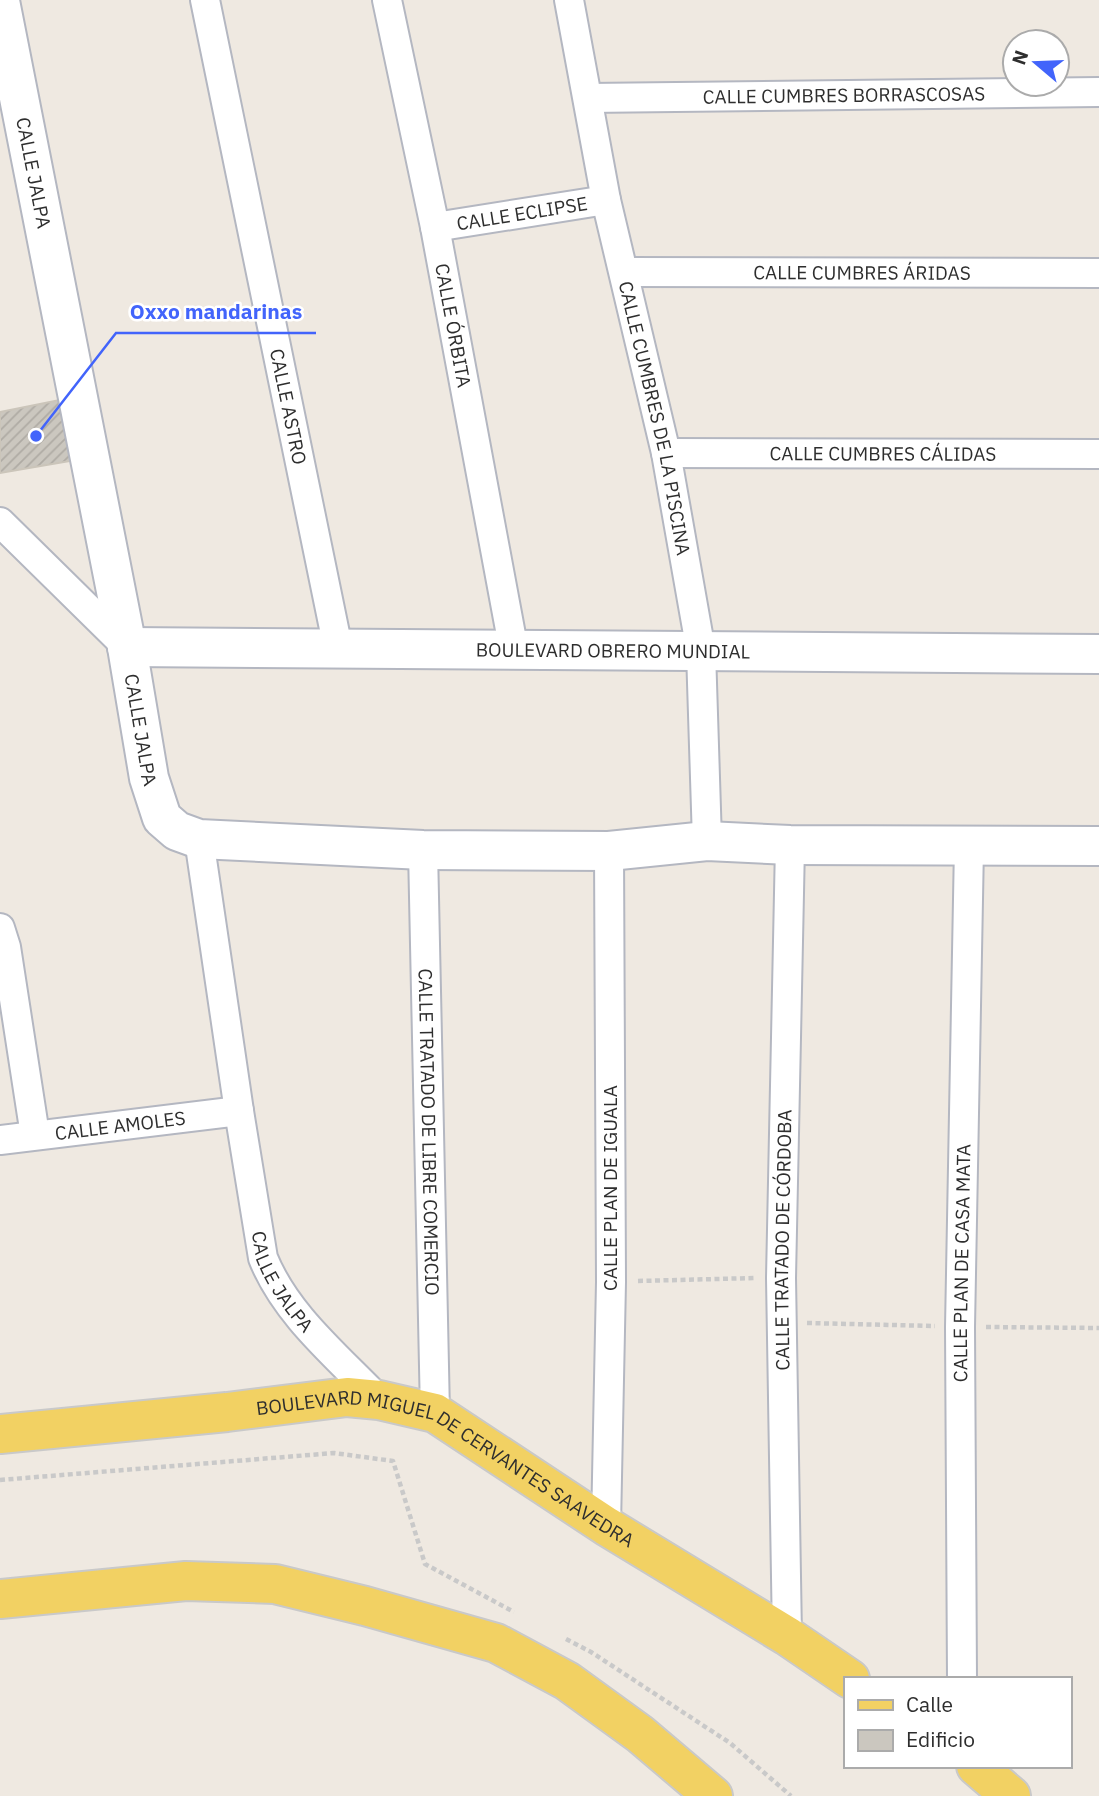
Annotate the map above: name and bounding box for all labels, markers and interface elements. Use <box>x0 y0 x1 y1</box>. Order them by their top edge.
north arrow <box>1001 28 1071 98</box>
text: N <box>1006 47 1034 68</box>
street label: CALLE CUMBRES BORRASCOSAS <box>702 81 985 109</box>
street label: CALLE JALPA <box>11 115 56 230</box>
street label: CALLE ECLIPSE <box>455 191 589 235</box>
street label: CALLE CUMBRES ÁRIDAS <box>753 260 971 285</box>
street label: CALLE ÓRBITA <box>430 261 477 389</box>
street label: CALLE CUMBRES DE LA PISCINA <box>614 279 696 557</box>
callout: Oxxo mandarinas <box>116 291 316 333</box>
text: Oxxo mandarinas <box>130 297 302 325</box>
street label: CALLE ASTRO <box>265 346 312 467</box>
street label: CALLE CUMBRES CÁLIDAS <box>770 441 996 466</box>
street label: BOULEVARD OBRERO MUNDIAL <box>476 638 750 663</box>
street label: CALLE JALPA <box>120 672 163 789</box>
street label: CALLE TRATADO DE LIBRE COMERCIO <box>414 968 444 1296</box>
street label: CALLE PLAN DE IGUALA <box>598 1085 622 1291</box>
street label: CALLE AMOLES <box>53 1106 187 1145</box>
street label: CALLE TRATADO DE CÓRDOBA <box>769 1109 797 1371</box>
street label: CALLE PLAN DE CASA MATA <box>948 1144 975 1382</box>
street label: CALLE JALPA <box>247 1229 319 1337</box>
street label: BOULEVARD MIGUEL DE CERVANTES SAAVEDRA <box>255 1385 639 1552</box>
legend <box>844 1677 1071 1768</box>
text: Calle <box>906 1690 953 1718</box>
text: Edificio <box>906 1725 975 1753</box>

